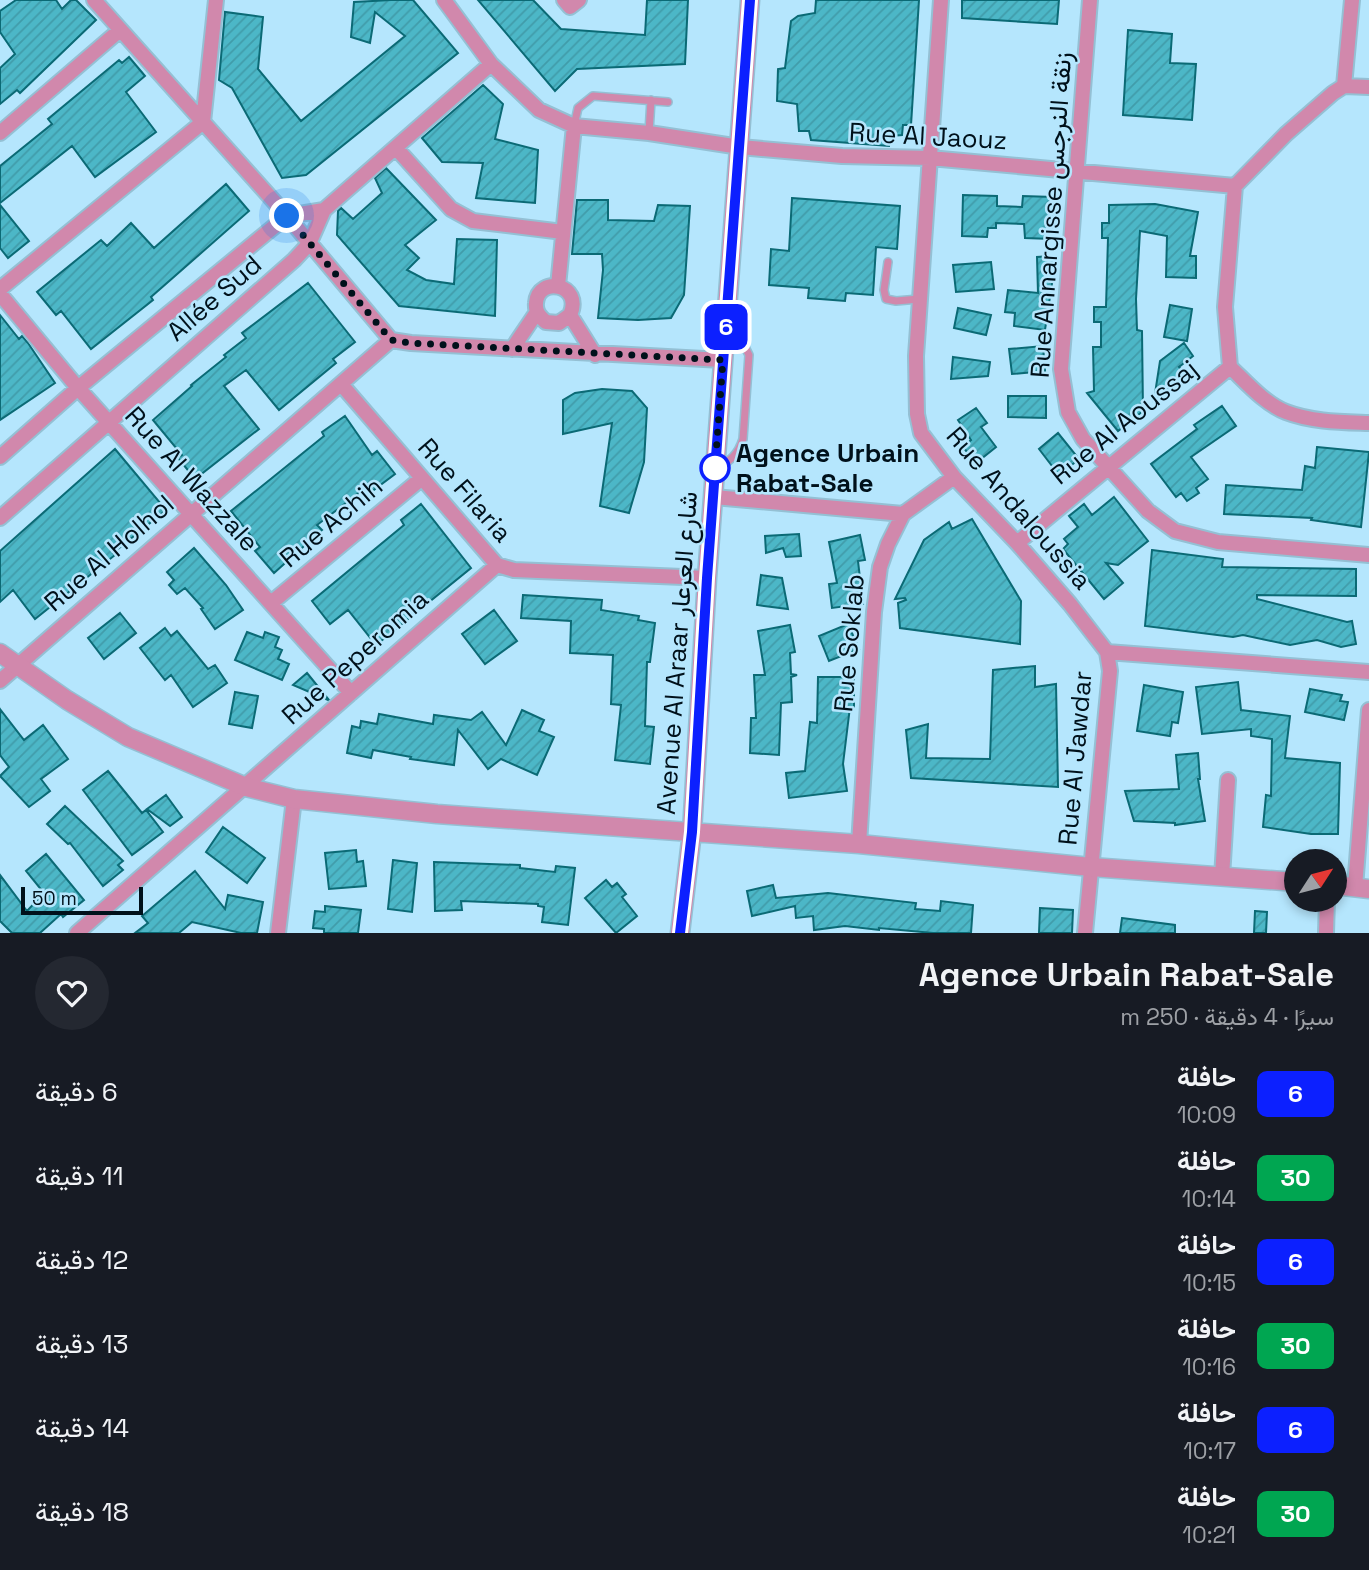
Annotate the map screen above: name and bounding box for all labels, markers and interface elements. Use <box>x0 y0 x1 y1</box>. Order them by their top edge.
street label: Rue Annargisse زنقة النرجس <box>1023 51 1079 379</box>
street label: Rue Al Jaouz <box>848 115 1008 157</box>
your location <box>269 198 304 233</box>
street label: Allée Sud <box>159 247 269 349</box>
line badge: 6 <box>703 304 749 350</box>
text: 6 <box>719 311 733 342</box>
street label: Rue Al Aoussaj <box>1043 352 1205 492</box>
street label: Rue Al Wazzale <box>118 399 266 559</box>
street label: Rue Andaloussia <box>939 419 1099 597</box>
street label: Rue Filaria <box>410 431 520 549</box>
place label: Agence Urbain Rabat-Sale <box>736 436 919 500</box>
marker: Agence Urbain Rabat-Sale <box>700 453 730 483</box>
street label: Rue Achih <box>272 469 390 575</box>
street label: Rue Al Holhol <box>37 487 181 619</box>
street label: Avenue Al Araar شارع العرعار <box>649 490 706 816</box>
street label: Rue Soklab <box>826 573 872 713</box>
street label: Rue Peperomia <box>274 582 436 732</box>
street label: Rue Al Jawdar <box>1050 669 1100 847</box>
north arrow <box>1284 849 1348 912</box>
map controls <box>1284 849 1347 912</box>
scale bar <box>21 884 144 916</box>
text: 50 m <box>32 886 77 911</box>
text: Agence Urbain Rabat-Sale <box>919 954 1334 996</box>
button: heart <box>35 956 109 1030</box>
text: سيرًا · 4 دقيقة · 250 m <box>1120 1002 1334 1032</box>
text: حافلة <box>1177 1060 1236 1094</box>
text: 6 دقيقة <box>35 1075 118 1109</box>
text: 6 <box>1288 1078 1303 1109</box>
text: 10:09 <box>1177 1100 1236 1130</box>
text: حافلة <box>1177 1144 1236 1178</box>
text: 11 دقيقة <box>35 1159 124 1193</box>
text: 30 <box>1280 1162 1311 1193</box>
text: 10:14 <box>1182 1184 1236 1214</box>
text: حافلة <box>1177 1228 1236 1262</box>
text: 12 دقيقة <box>35 1243 128 1277</box>
text: 6 <box>1288 1246 1303 1277</box>
text: 10:15 <box>1182 1268 1236 1298</box>
text: حافلة <box>1177 1312 1236 1346</box>
text: 13 دقيقة <box>35 1327 128 1361</box>
text: 30 <box>1280 1330 1311 1361</box>
text: 10:16 <box>1182 1352 1236 1382</box>
text: حافلة <box>1177 1396 1236 1430</box>
text: 14 دقيقة <box>35 1411 129 1445</box>
text: 6 <box>1288 1414 1303 1445</box>
text: 10:17 <box>1183 1436 1236 1466</box>
text: حافلة <box>1177 1480 1236 1514</box>
text: 18 دقيقة <box>35 1495 129 1529</box>
text: 30 <box>1280 1498 1311 1529</box>
text: 10:21 <box>1182 1520 1236 1550</box>

